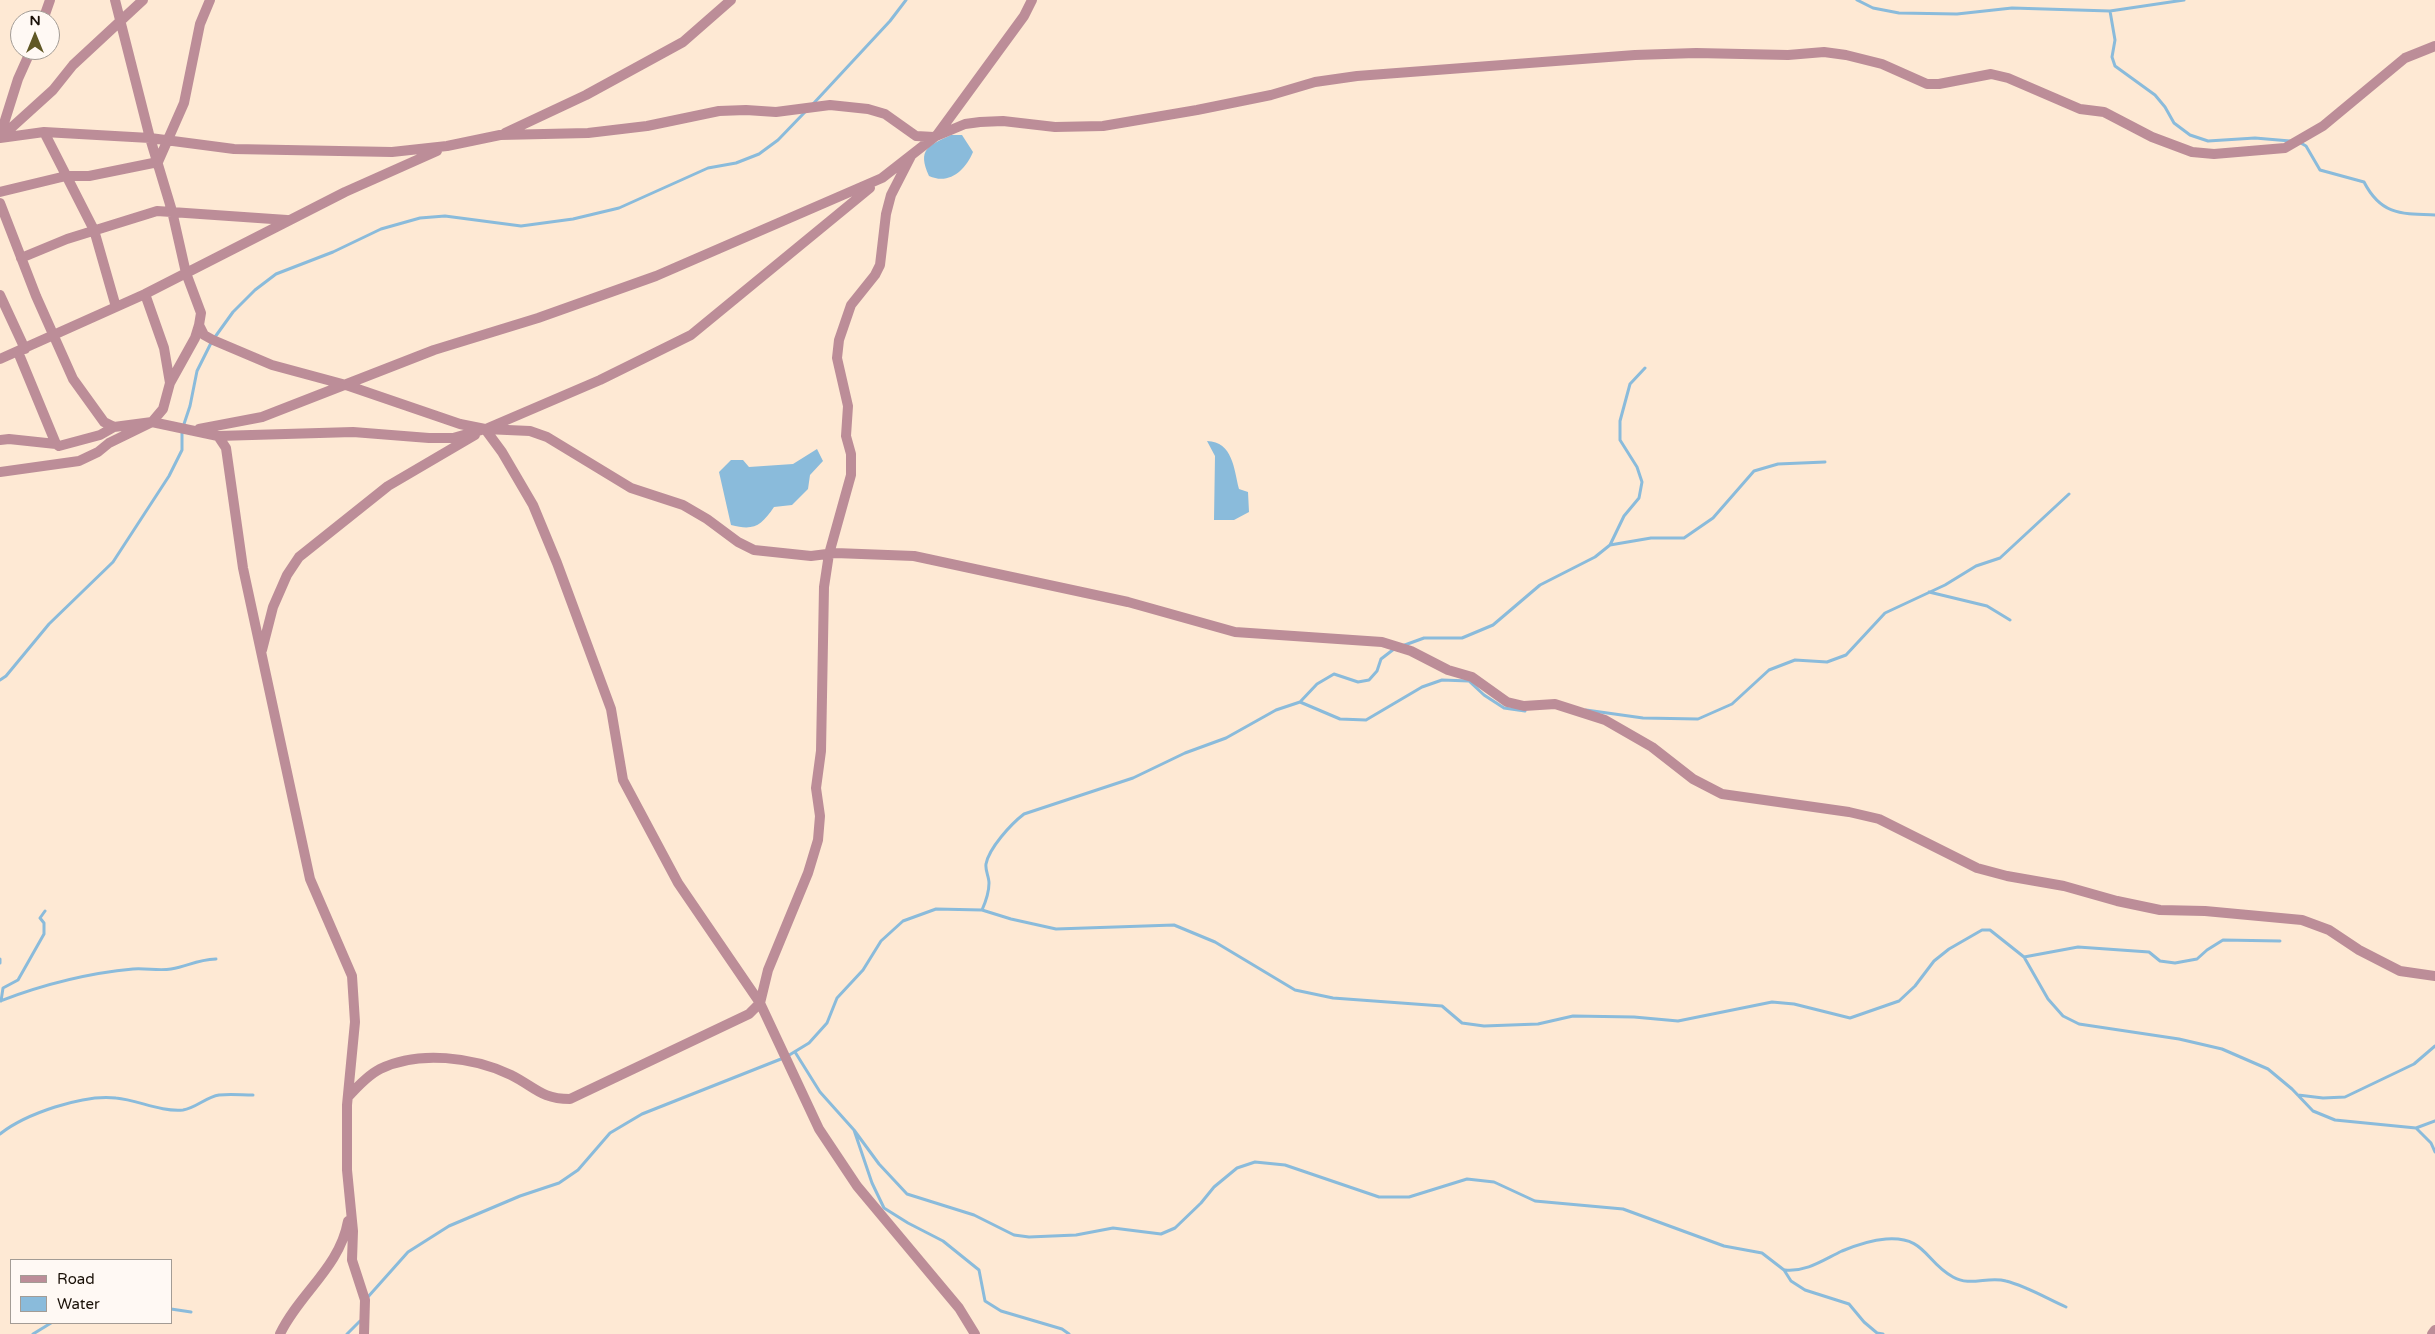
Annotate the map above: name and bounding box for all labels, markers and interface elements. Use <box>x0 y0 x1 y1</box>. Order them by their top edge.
north arrow <box>10 10 60 60</box>
text: N <box>29 12 41 29</box>
legend <box>10 1259 172 1324</box>
text: Road <box>57 1270 95 1288</box>
text: Water <box>57 1295 100 1313</box>

